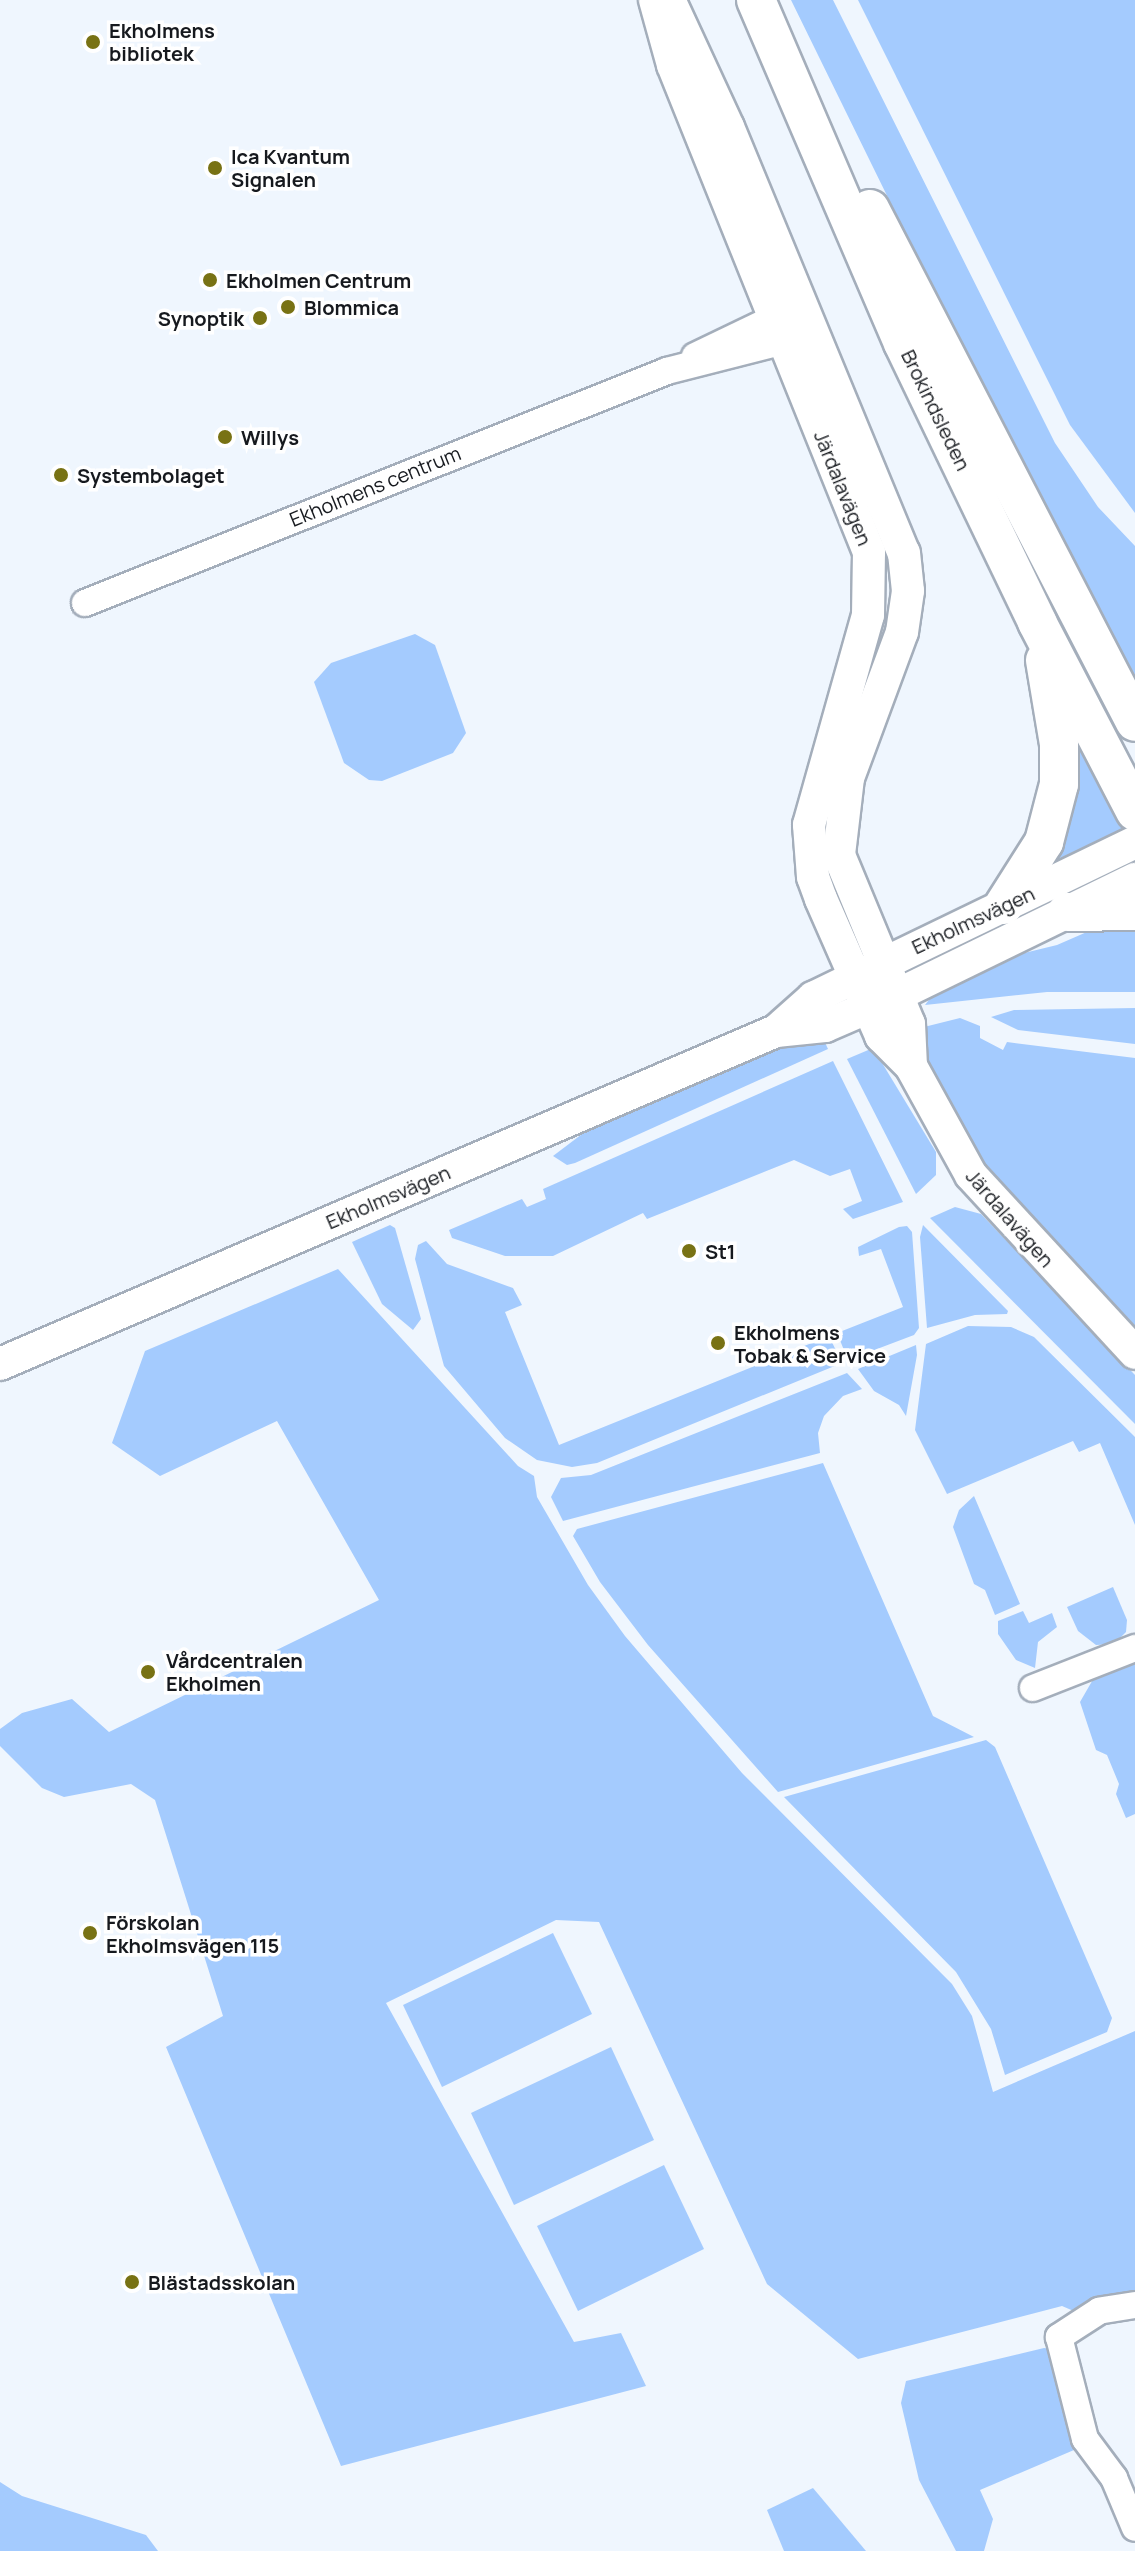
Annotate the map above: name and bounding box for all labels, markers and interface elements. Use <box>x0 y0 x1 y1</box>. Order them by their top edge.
place label: Ekholmens bibliotek <box>109 18 215 65</box>
marker: Ekholmens bibliotek <box>84 33 102 51</box>
place label: Ica Kvantum Signalen <box>231 144 350 191</box>
marker: Ica Kvantum Signalen <box>206 159 224 177</box>
place label: Ekholmen Centrum <box>226 268 411 292</box>
marker: Ekholmen Centrum <box>201 271 219 289</box>
place label: Blommica <box>304 295 399 319</box>
marker: Blommica <box>279 298 297 316</box>
place label: Synoptik <box>158 306 244 330</box>
marker: Synoptik <box>251 309 269 327</box>
street label: Brokindsleden <box>896 346 976 474</box>
place label: Willys <box>241 425 299 449</box>
street label: Järdalavägen <box>809 427 877 549</box>
marker: Willys <box>216 428 234 446</box>
street label: Ekholmens centrum <box>286 441 464 531</box>
place label: Systembolaget <box>77 463 225 487</box>
marker: Systembolaget <box>52 466 70 484</box>
street label: Ekholmsvägen <box>908 881 1038 959</box>
street label: Ekholmsvägen <box>322 1160 454 1234</box>
street label: Järdalavägen <box>961 1164 1059 1272</box>
place label: St1 <box>705 1239 736 1263</box>
marker: St1 <box>680 1242 698 1260</box>
place label: Ekholmens Tobak & Service <box>734 1320 886 1367</box>
marker: Ekholmens Tobak & Service <box>709 1334 727 1352</box>
place label: Vårdcentralen Ekholmen <box>166 1648 303 1695</box>
marker: Vårdcentralen Ekholmen <box>137 1661 159 1683</box>
place label: Förskolan Ekholmsvägen 115 <box>106 1910 279 1957</box>
marker: Förskolan Ekholmsvägen 115 <box>81 1924 99 1942</box>
place label: Blästadsskolan <box>148 2270 295 2294</box>
marker: Blästadsskolan <box>123 2273 141 2291</box>

